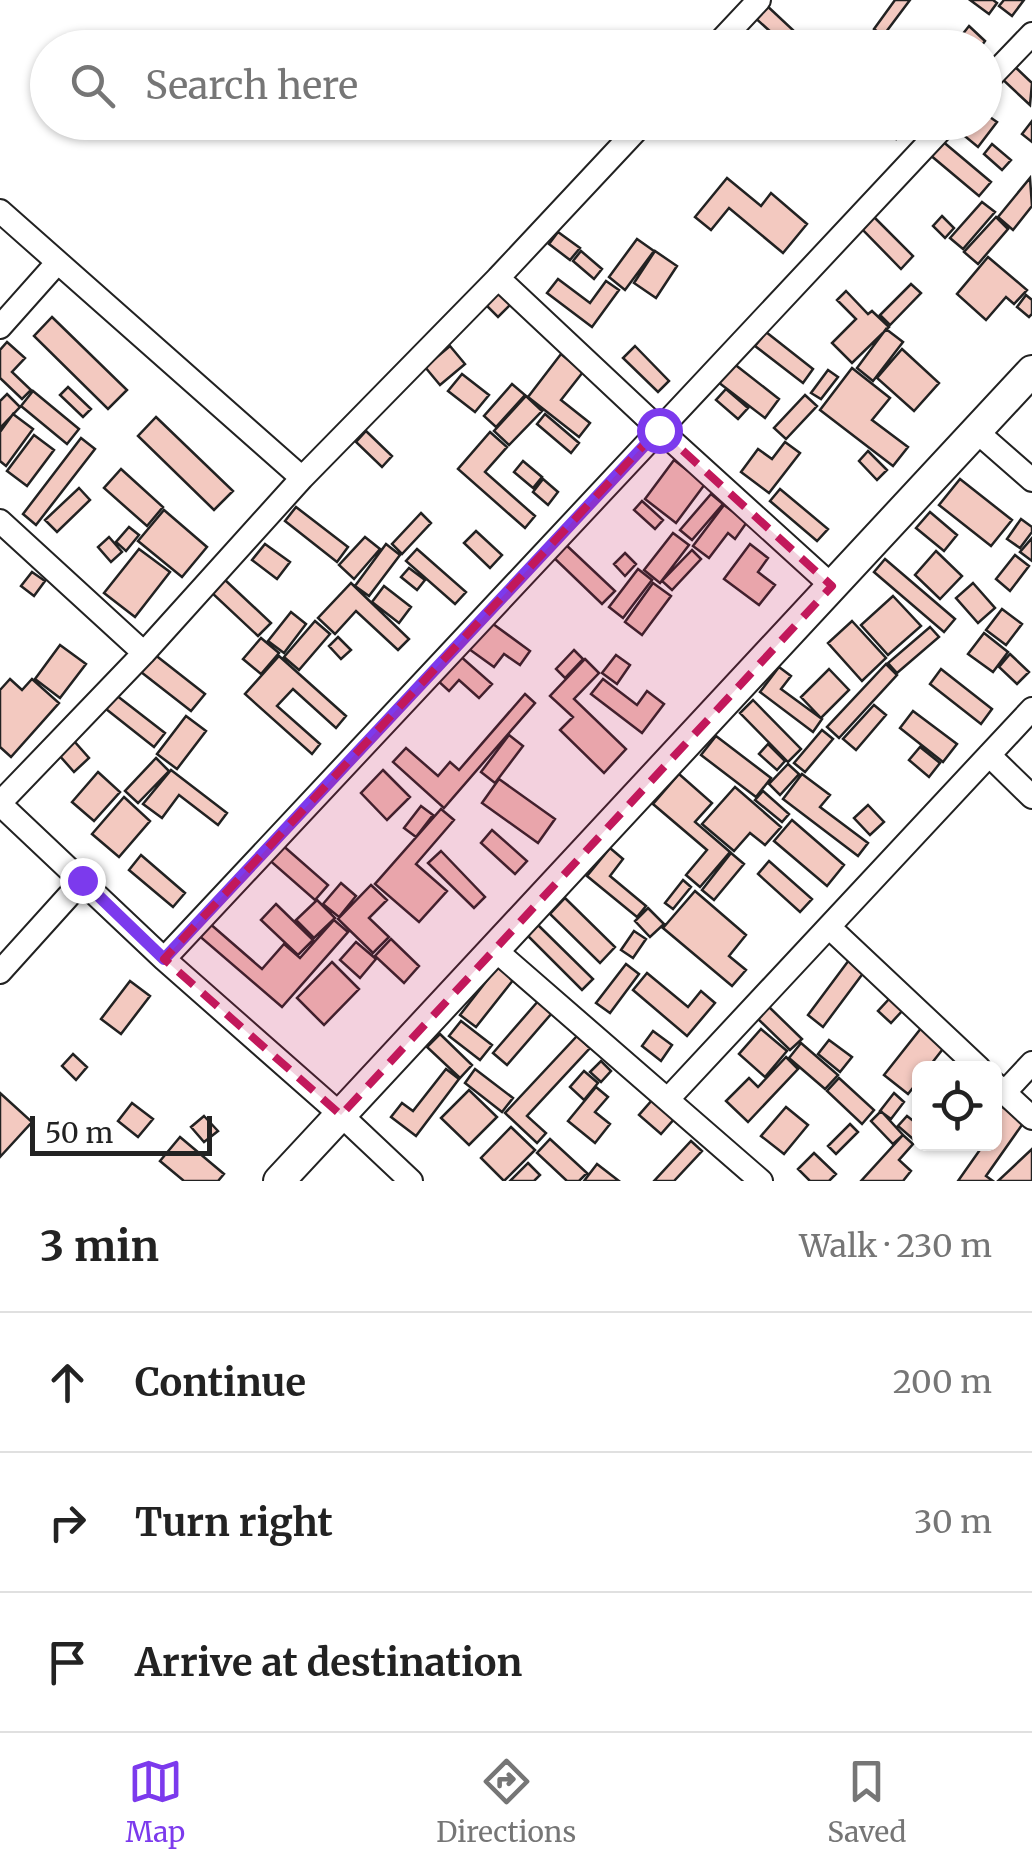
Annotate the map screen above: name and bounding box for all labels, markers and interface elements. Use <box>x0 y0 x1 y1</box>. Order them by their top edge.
search box <box>30 30 1002 140</box>
icon: search <box>65 58 120 113</box>
text: Search here <box>145 62 358 109</box>
route start <box>637 408 683 454</box>
route end <box>60 858 106 904</box>
map controls <box>912 1061 1002 1151</box>
button: locate <box>912 1061 1002 1151</box>
scale bar <box>30 1111 212 1156</box>
text: 50 m <box>45 1115 113 1151</box>
text: 3 min <box>40 1220 159 1272</box>
text: Walk · 230 m <box>799 1226 992 1266</box>
icon: ahead <box>40 1355 95 1410</box>
text: Continue <box>135 1359 306 1406</box>
text: 200 m <box>893 1362 992 1402</box>
icon: right <box>40 1495 95 1550</box>
text: Turn right <box>135 1499 333 1546</box>
text: 30 m <box>914 1502 992 1542</box>
icon: arrive <box>40 1635 95 1690</box>
text: Arrive at destination <box>135 1639 522 1686</box>
tab: Map <box>125 1754 185 1850</box>
tab: Directions <box>436 1754 576 1850</box>
tab: Saved <box>827 1754 906 1850</box>

